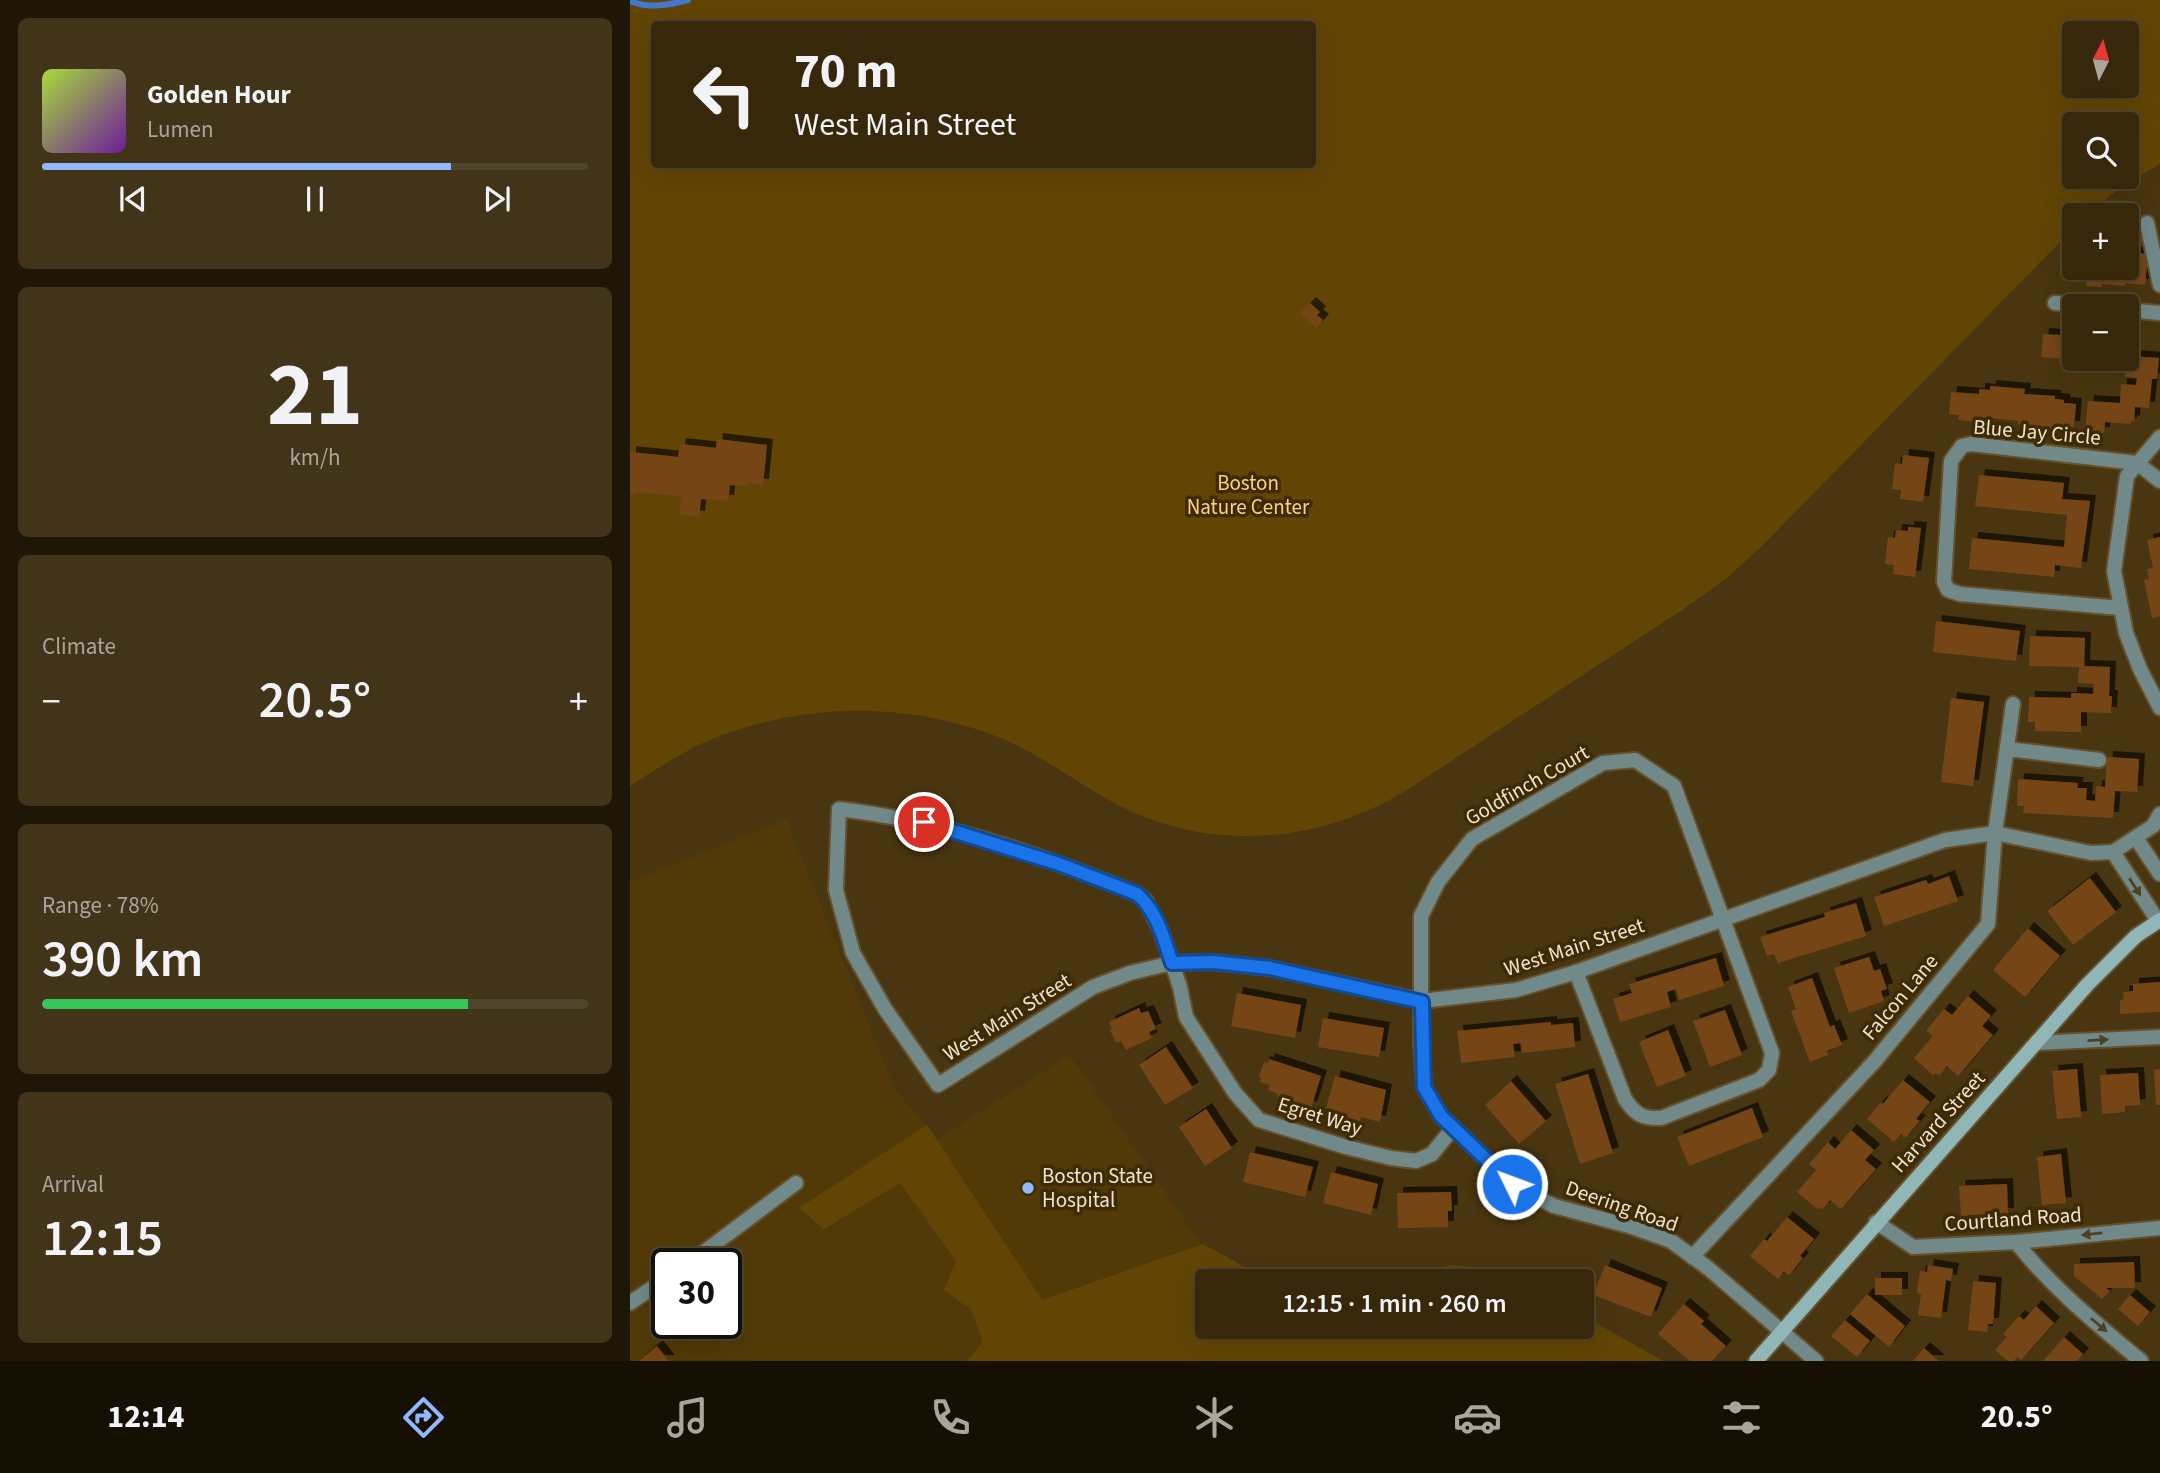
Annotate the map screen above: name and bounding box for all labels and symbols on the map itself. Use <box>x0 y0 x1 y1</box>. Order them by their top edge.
north arrow <box>2062 21 2138 98</box>
street label: Blue Jay Circle <box>1972 411 2102 453</box>
park label: Boston Nature Center <box>1187 468 1310 522</box>
street label: Goldfinch Court <box>1460 737 1594 833</box>
pin <box>894 792 954 852</box>
one-way arrow <box>2129 877 2142 896</box>
street label: West Main Street <box>1500 910 1648 984</box>
street label: Falcon Lane <box>1855 947 1945 1047</box>
street label: West Main Street <box>937 966 1077 1068</box>
one-way arrow <box>2087 1034 2109 1045</box>
street label: Harvard Street <box>1884 1065 1992 1179</box>
street label: Egret Way <box>1274 1089 1366 1143</box>
position arrow <box>1475 1147 1549 1221</box>
place label: Boston State Hospital <box>1042 1161 1153 1215</box>
street label: Deering Road <box>1562 1173 1682 1239</box>
marker: Boston State Hospital <box>1020 1180 1036 1196</box>
street label: Courtland Road <box>1943 1199 2083 1239</box>
one-way arrow <box>2081 1229 2103 1240</box>
speed limit sign: 30 <box>651 1248 742 1339</box>
one-way arrow <box>2090 1317 2107 1332</box>

